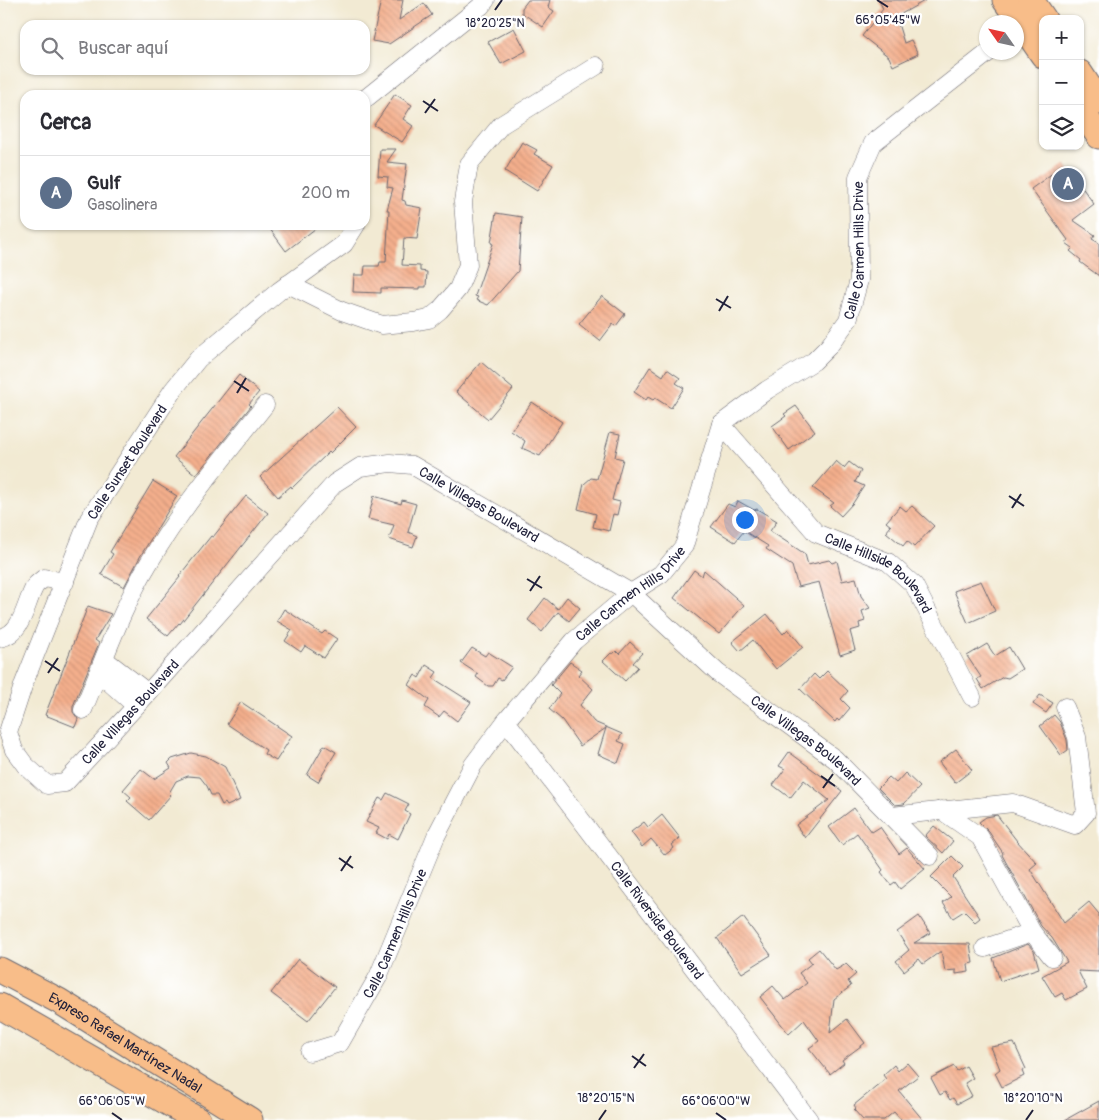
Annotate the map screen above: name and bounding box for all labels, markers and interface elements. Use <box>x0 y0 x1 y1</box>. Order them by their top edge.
text: 66°05'45"W <box>856 13 920 28</box>
north arrow <box>979 15 1024 60</box>
map controls <box>1039 15 1084 150</box>
button: + <box>1039 15 1084 60</box>
text: 18°20'25"N <box>465 16 525 31</box>
search box <box>20 20 370 75</box>
icon: search <box>38 34 66 62</box>
text: Buscar aquí <box>78 36 169 60</box>
button: − <box>1039 60 1084 105</box>
button: layers <box>1039 105 1084 150</box>
text: Cerca <box>40 109 91 136</box>
pin: A <box>1052 165 1084 203</box>
text: Gulf <box>87 171 121 195</box>
street label: Calle Carmen Hills Drive <box>840 181 868 322</box>
text: A <box>51 183 61 203</box>
text: 200 m <box>302 183 350 203</box>
text: Gasolinera <box>87 195 157 215</box>
street label: Calle Sunset Boulevard <box>84 402 171 523</box>
street label: Calle Villegas Boulevard <box>416 463 542 546</box>
your location <box>732 507 758 533</box>
street label: Calle Hillside Boulevard <box>822 529 935 616</box>
street label: Calle Carmen Hills Drive <box>572 543 689 645</box>
street label: Calle Villegas Boulevard <box>78 656 183 768</box>
street label: Calle Villegas Boulevard <box>747 692 865 790</box>
street label: Calle Riverside Boulevard <box>606 858 707 983</box>
street label: Calle Carmen Hills Drive <box>360 866 431 1002</box>
street label: Expreso Rafael Martínez Nadal <box>46 989 205 1097</box>
text: 18°20'15"N <box>577 1091 635 1106</box>
text: 18°20'10"N <box>1003 1091 1063 1106</box>
text: 66°06'05"W <box>79 1094 145 1109</box>
text: 66°06'00"W <box>682 1094 750 1109</box>

